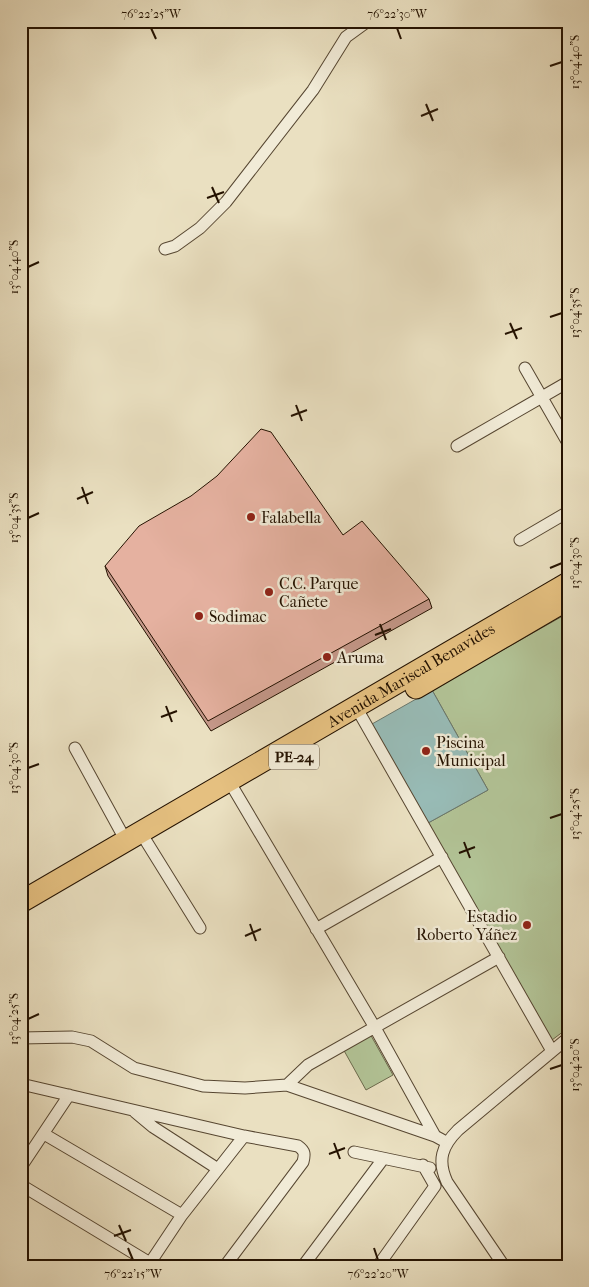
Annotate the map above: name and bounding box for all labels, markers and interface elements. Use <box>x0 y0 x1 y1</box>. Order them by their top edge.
text: 76°22'25"W <box>121 7 182 21</box>
text: 76°22'30"W <box>367 7 428 21</box>
text: 13°04'40"S <box>568 35 582 89</box>
text: 13°04'40"S <box>7 240 21 294</box>
text: 13°04'35"S <box>568 288 582 338</box>
text: 13°04'35"S <box>7 493 21 543</box>
place label: Falabella <box>261 508 322 527</box>
marker: Falabella <box>245 511 257 523</box>
text: 13°04'30"S <box>568 537 582 589</box>
place label: C.C. Parque Cañete <box>279 574 358 611</box>
marker: C.C. Parque Cañete <box>263 586 275 598</box>
place label: Sodimac <box>209 607 267 626</box>
marker: Sodimac <box>193 610 205 622</box>
street label: Avenida Mariscal Benavides <box>323 619 498 732</box>
place label: Aruma <box>336 648 385 667</box>
marker: Aruma <box>321 651 333 663</box>
place label: Piscina Municipal <box>436 733 506 770</box>
text: 13°04'30"S <box>7 742 21 794</box>
road number: PE-24 <box>269 744 319 770</box>
marker: Piscina Municipal <box>420 745 432 757</box>
text: 13°04'25"S <box>568 788 582 840</box>
place label: Estadio Roberto Yáñez <box>416 907 517 944</box>
marker: Estadio Roberto Yáñez <box>521 919 533 931</box>
text: 13°04'25"S <box>7 993 21 1045</box>
text: 13°04'20"S <box>568 1038 582 1092</box>
text: 76°22'15"W <box>104 1267 163 1281</box>
text: 76°22'20"W <box>348 1267 410 1281</box>

